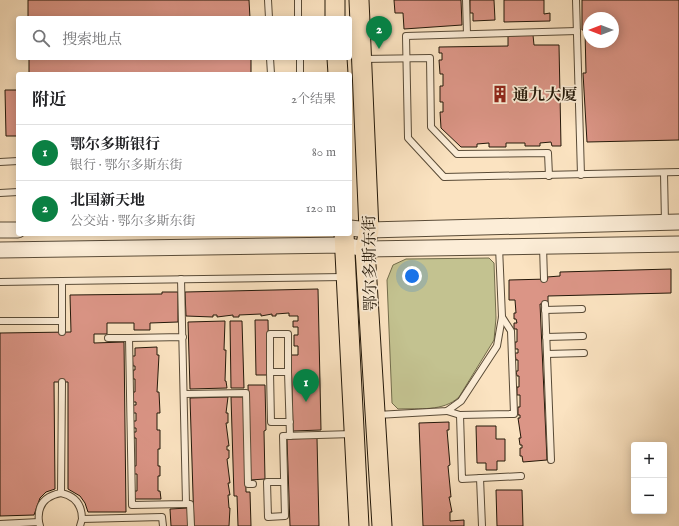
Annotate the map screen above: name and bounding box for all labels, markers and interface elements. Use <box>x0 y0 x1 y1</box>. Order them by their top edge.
north arrow <box>583 12 619 48</box>
search box <box>16 16 352 60</box>
pin: 2 <box>366 16 392 49</box>
icon: search <box>30 27 52 49</box>
text: 搜索地点 <box>62 30 122 49</box>
building icon: 通九大厦 <box>490 84 510 104</box>
place label: 通九大厦 <box>513 86 577 106</box>
text: 附近 <box>32 90 66 111</box>
text: 2个结果 <box>291 91 336 108</box>
text: 鄂尔多斯银行 <box>70 135 160 154</box>
text: 1 <box>43 144 47 161</box>
text: 80 m <box>312 144 336 161</box>
text: 银行 · 鄂尔多斯东街 <box>70 157 183 174</box>
text: 北国新天地 <box>70 191 145 210</box>
text: 2 <box>42 200 48 217</box>
text: 120 m <box>306 200 336 217</box>
text: 公交站 · 鄂尔多斯东街 <box>70 213 196 230</box>
street label: 鄂尔多斯东街 <box>360 215 382 311</box>
your location <box>402 266 422 286</box>
pin: 1 <box>293 369 319 402</box>
map controls <box>631 442 667 514</box>
button: + <box>631 442 667 478</box>
button: − <box>631 478 667 514</box>

